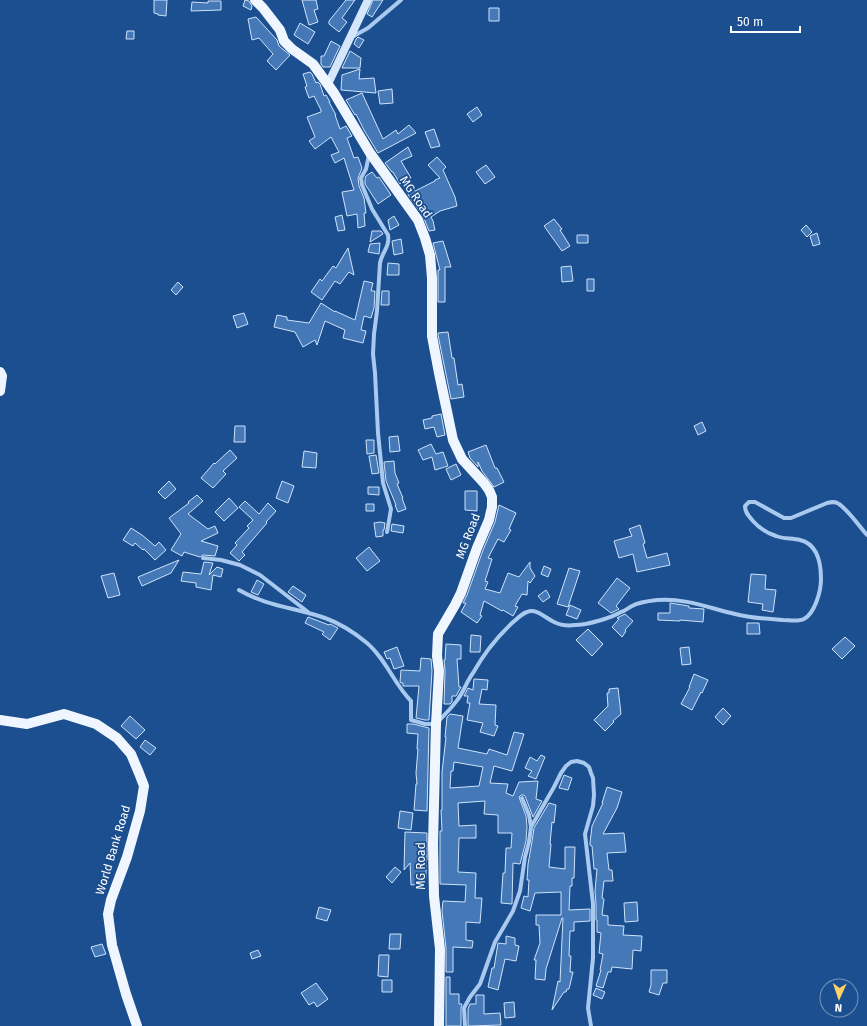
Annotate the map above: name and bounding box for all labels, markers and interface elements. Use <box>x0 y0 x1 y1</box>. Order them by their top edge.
scale bar <box>731 8 800 34</box>
text: 50 m <box>737 15 763 29</box>
street label: MG Road <box>397 173 435 221</box>
street label: MG Road <box>453 511 483 561</box>
street label: World Bank Road <box>93 803 133 897</box>
street label: MG Road <box>414 842 428 890</box>
north arrow <box>819 978 859 1018</box>
text: N <box>835 1001 842 1014</box>

